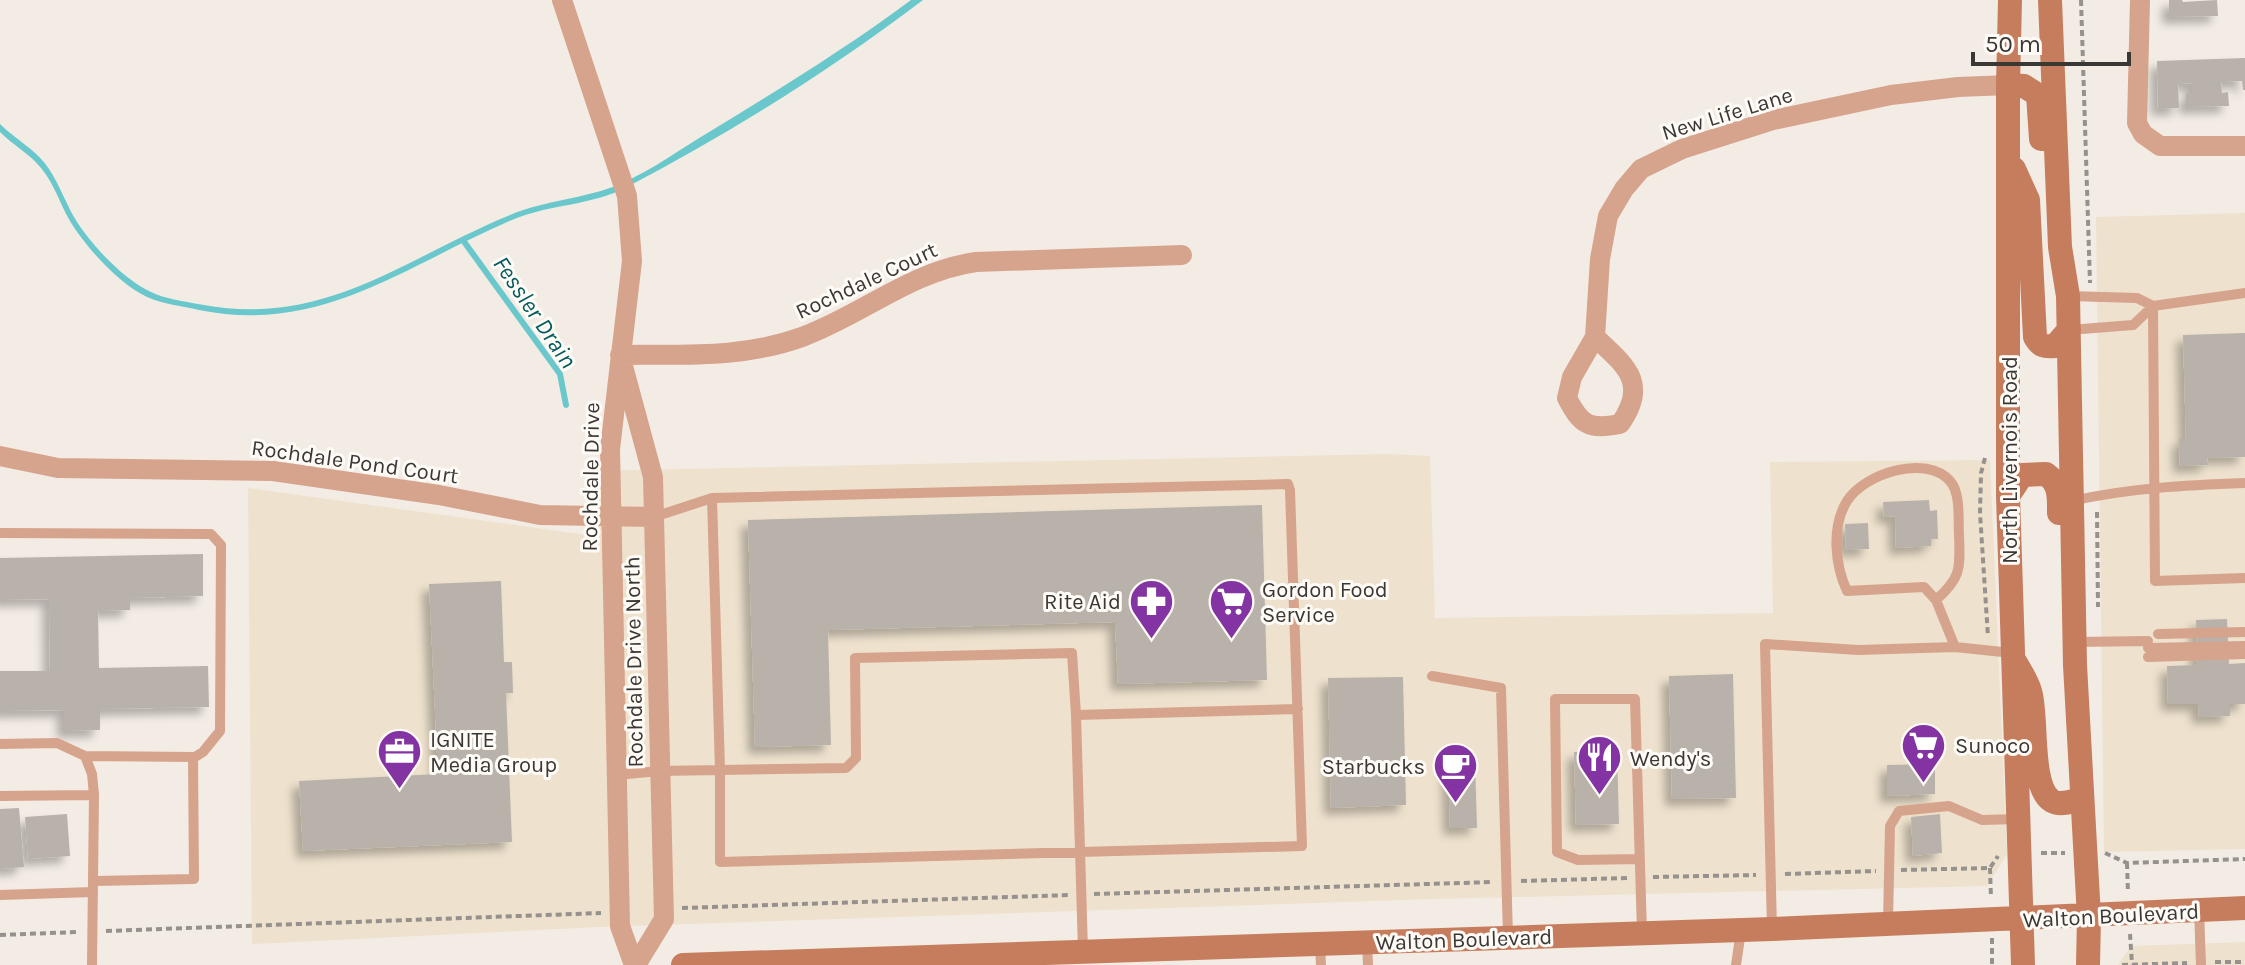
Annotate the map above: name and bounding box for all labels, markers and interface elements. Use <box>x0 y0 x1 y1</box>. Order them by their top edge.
scale bar <box>1973 16 2129 66</box>
text: 50 m <box>1985 30 2041 58</box>
street label: New Life Lane <box>1659 82 1796 146</box>
street label: Rochdale Court <box>792 237 941 325</box>
water label: Fessler Drain <box>487 251 583 373</box>
street label: North Livernois Road <box>1997 356 2023 564</box>
street label: Rochdale Drive <box>577 402 605 552</box>
street label: Rochdale Pond Court <box>250 435 460 489</box>
street label: Rochdale Drive North <box>619 556 649 768</box>
pharmacy icon: Rite Aid <box>1128 577 1176 640</box>
place label: Gordon Food Service <box>1262 577 1388 628</box>
supermarket icon: Gordon Food Service <box>1207 578 1255 641</box>
place label: Rite Aid <box>1044 589 1121 615</box>
supermarket icon: Sunoco <box>1900 721 1948 784</box>
place label: IGNITE Media Group <box>430 727 557 778</box>
office icon: IGNITE Media Group <box>375 728 423 791</box>
place label: Sunoco <box>1955 733 2030 759</box>
restaurant icon: Wendy's <box>1575 734 1623 797</box>
cafe icon: Starbucks <box>1432 742 1480 805</box>
place label: Wendy's <box>1630 746 1711 772</box>
place label: Starbucks <box>1322 754 1425 780</box>
street label: Walton Boulevard <box>2022 898 2200 934</box>
street label: Walton Boulevard <box>1375 924 1553 956</box>

